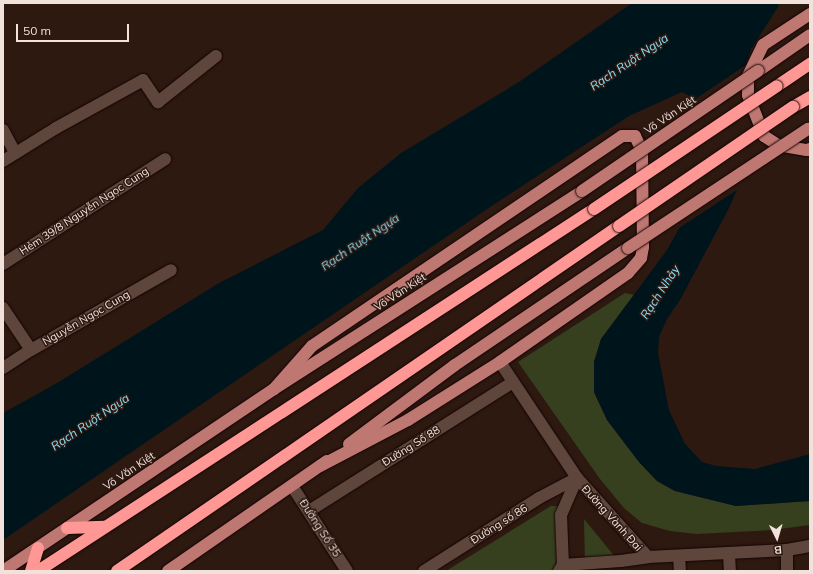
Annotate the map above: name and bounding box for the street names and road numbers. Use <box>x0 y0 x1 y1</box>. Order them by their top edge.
street label: Võ Văn Kiệt <box>642 93 698 137</box>
street label: Hẻm 39/8 Nguyễn Ngọc Cung <box>17 164 151 258</box>
street label: Võ Văn Kiệt <box>372 270 428 314</box>
street label: Nguyễn Ngọc Cung <box>40 288 132 348</box>
street label: Đường Số 88 <box>380 423 442 469</box>
street label: Võ Văn Kiệt <box>101 449 157 493</box>
street label: Đường Vành Đai <box>579 482 645 554</box>
street label: Đường Số 35 <box>296 497 344 559</box>
street label: Đường số 86 <box>468 501 530 547</box>

